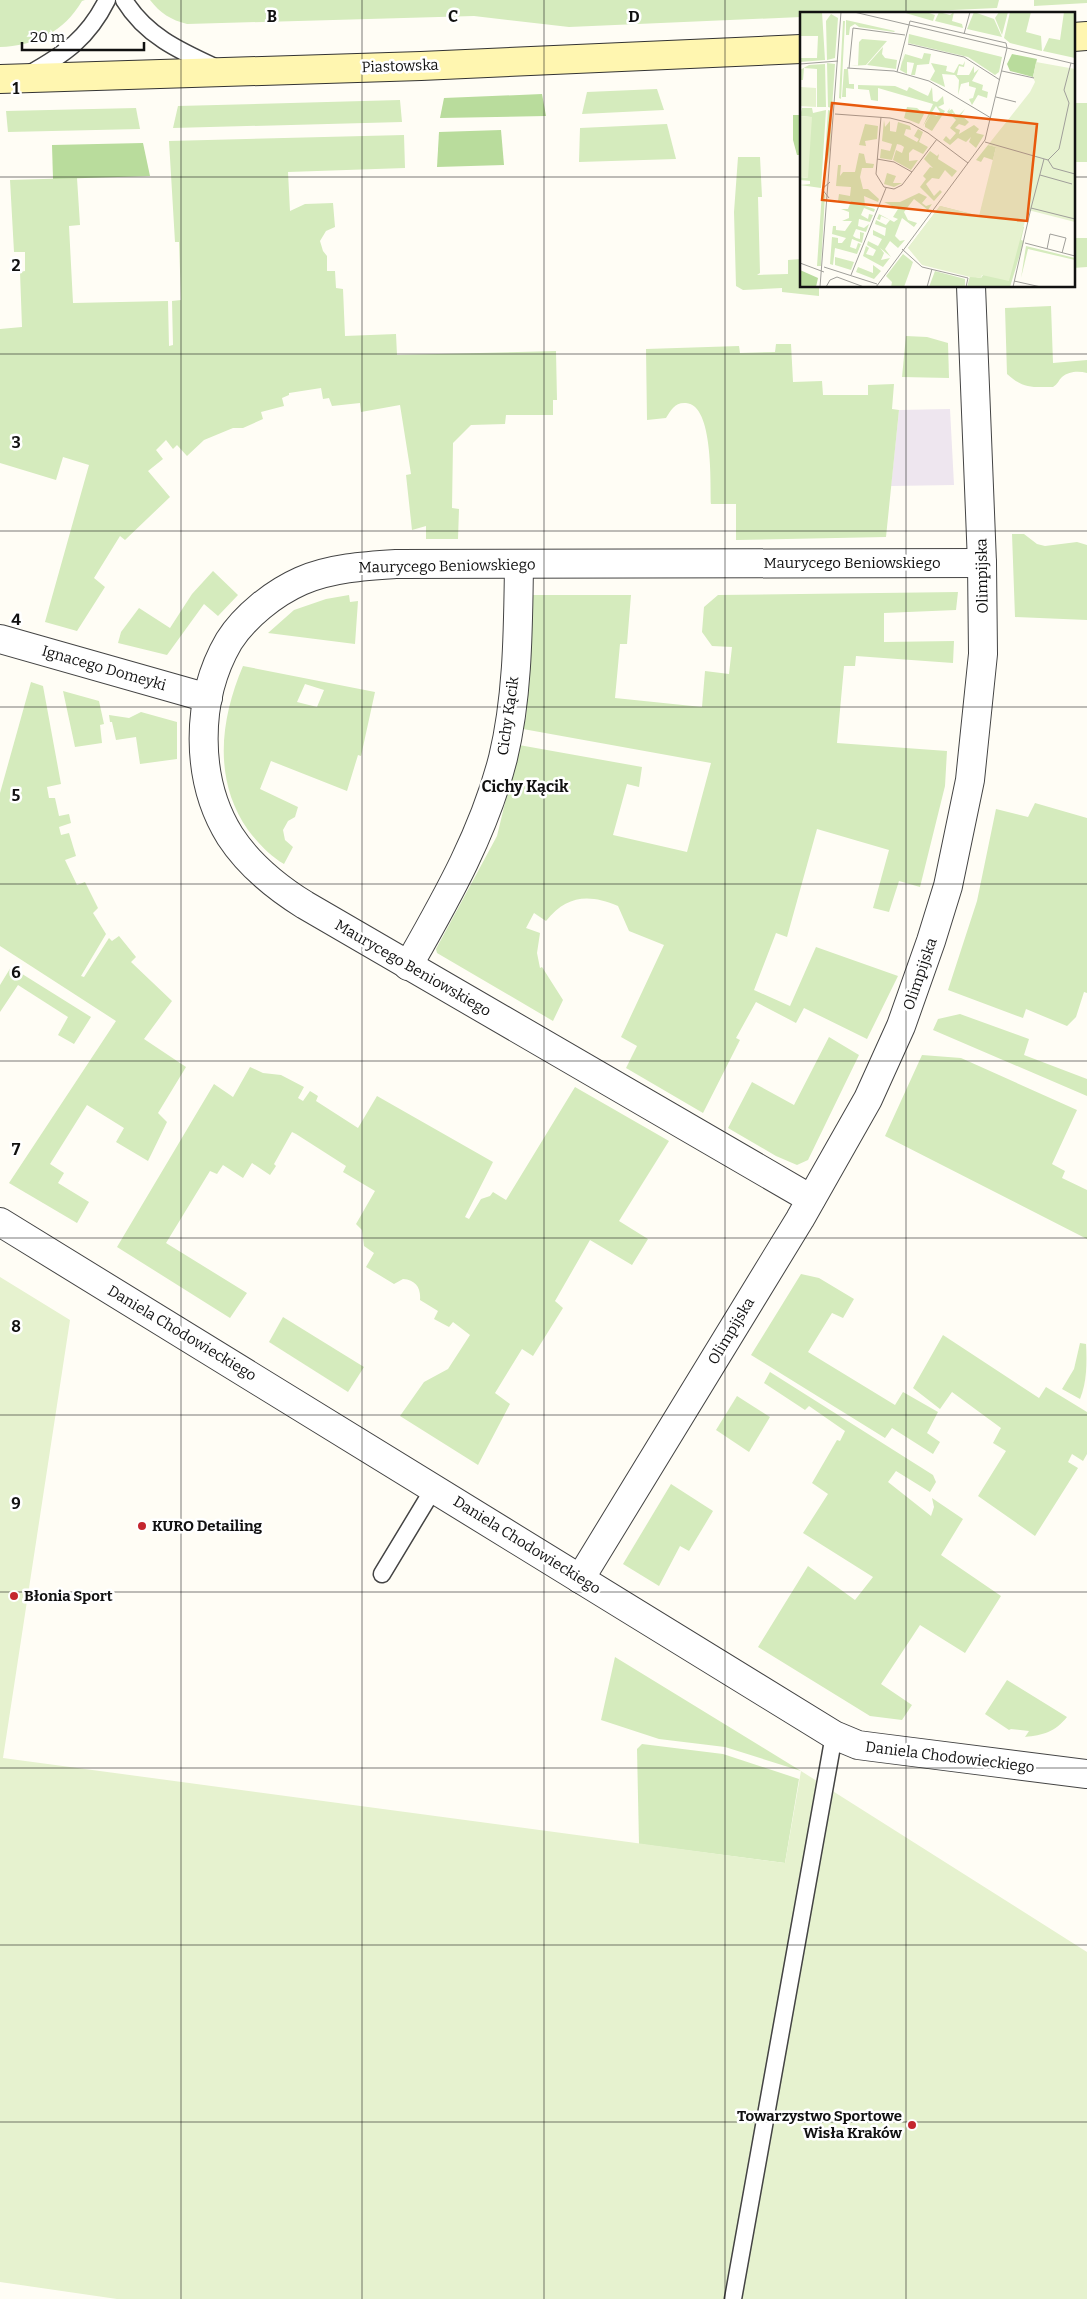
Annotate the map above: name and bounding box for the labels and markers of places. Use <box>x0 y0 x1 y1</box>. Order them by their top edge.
place label: KURO Detailing <box>152 1517 263 1535</box>
marker: KURO Detailing <box>136 1520 148 1532</box>
place label: Błonia Sport <box>24 1587 113 1605</box>
marker: Błonia Sport <box>8 1590 20 1602</box>
place label: Towarzystwo Sportowe Wisła Kraków <box>737 2107 902 2142</box>
marker: Towarzystwo Sportowe Wisła Kraków <box>906 2119 918 2131</box>

